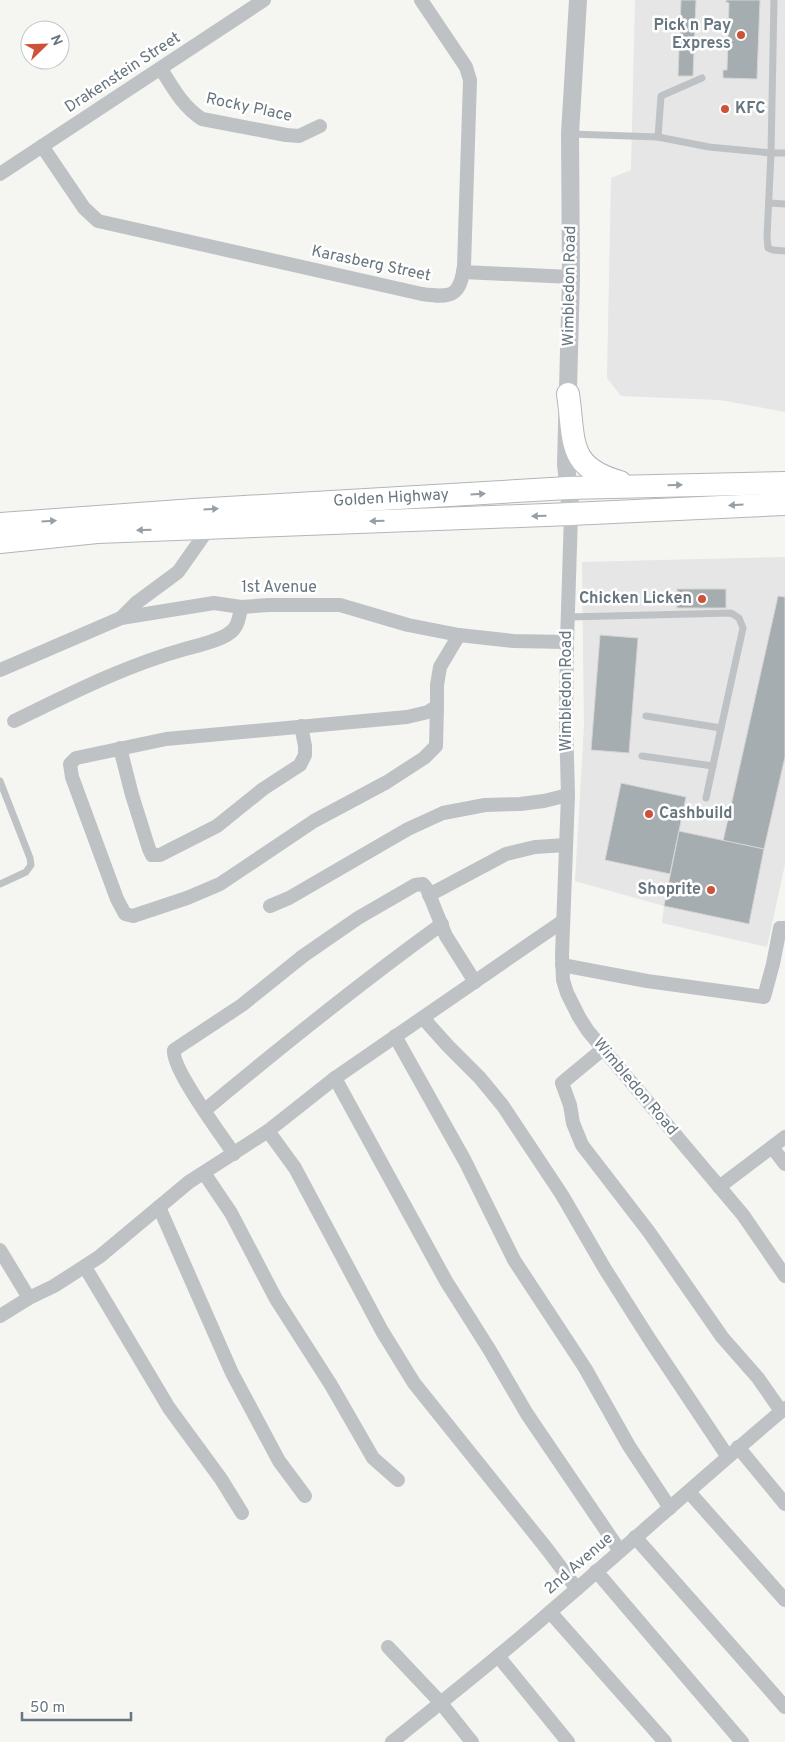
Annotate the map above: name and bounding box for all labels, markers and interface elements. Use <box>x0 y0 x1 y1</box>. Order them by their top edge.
place label: Pick n Pay Express <box>653 16 731 54</box>
north arrow <box>20 20 70 70</box>
street label: Drakenstein Street <box>61 28 185 118</box>
marker: Pick n Pay Express <box>735 29 747 41</box>
text: N <box>46 33 65 48</box>
street label: Rocky Place <box>204 89 294 127</box>
place label: KFC <box>735 99 765 119</box>
marker: KFC <box>719 103 731 115</box>
street label: Wimbledon Road <box>559 225 581 347</box>
street label: Karasberg Street <box>310 242 432 286</box>
one-way arrow <box>667 481 683 489</box>
street label: Golden Highway <box>333 485 450 512</box>
one-way arrow <box>470 490 486 498</box>
one-way arrow <box>728 502 744 510</box>
one-way arrow <box>203 504 219 512</box>
one-way arrow <box>531 512 547 520</box>
one-way arrow <box>41 516 57 524</box>
one-way arrow <box>368 518 384 526</box>
one-way arrow <box>136 527 152 535</box>
street label: 1st Avenue <box>241 578 317 598</box>
place label: Chicken Licken <box>579 589 692 609</box>
marker: Chicken Licken <box>696 593 708 605</box>
street label: Wimbledon Road <box>557 631 577 751</box>
place label: Cashbuild <box>659 804 733 824</box>
marker: Cashbuild <box>643 808 655 820</box>
place label: Shoprite <box>637 880 701 900</box>
marker: Shoprite <box>705 884 717 896</box>
street label: Wimbledon Road <box>589 1034 681 1140</box>
street label: 2nd Avenue <box>540 1529 618 1599</box>
scale bar <box>22 1690 131 1722</box>
text: 50 m <box>30 1699 65 1718</box>

